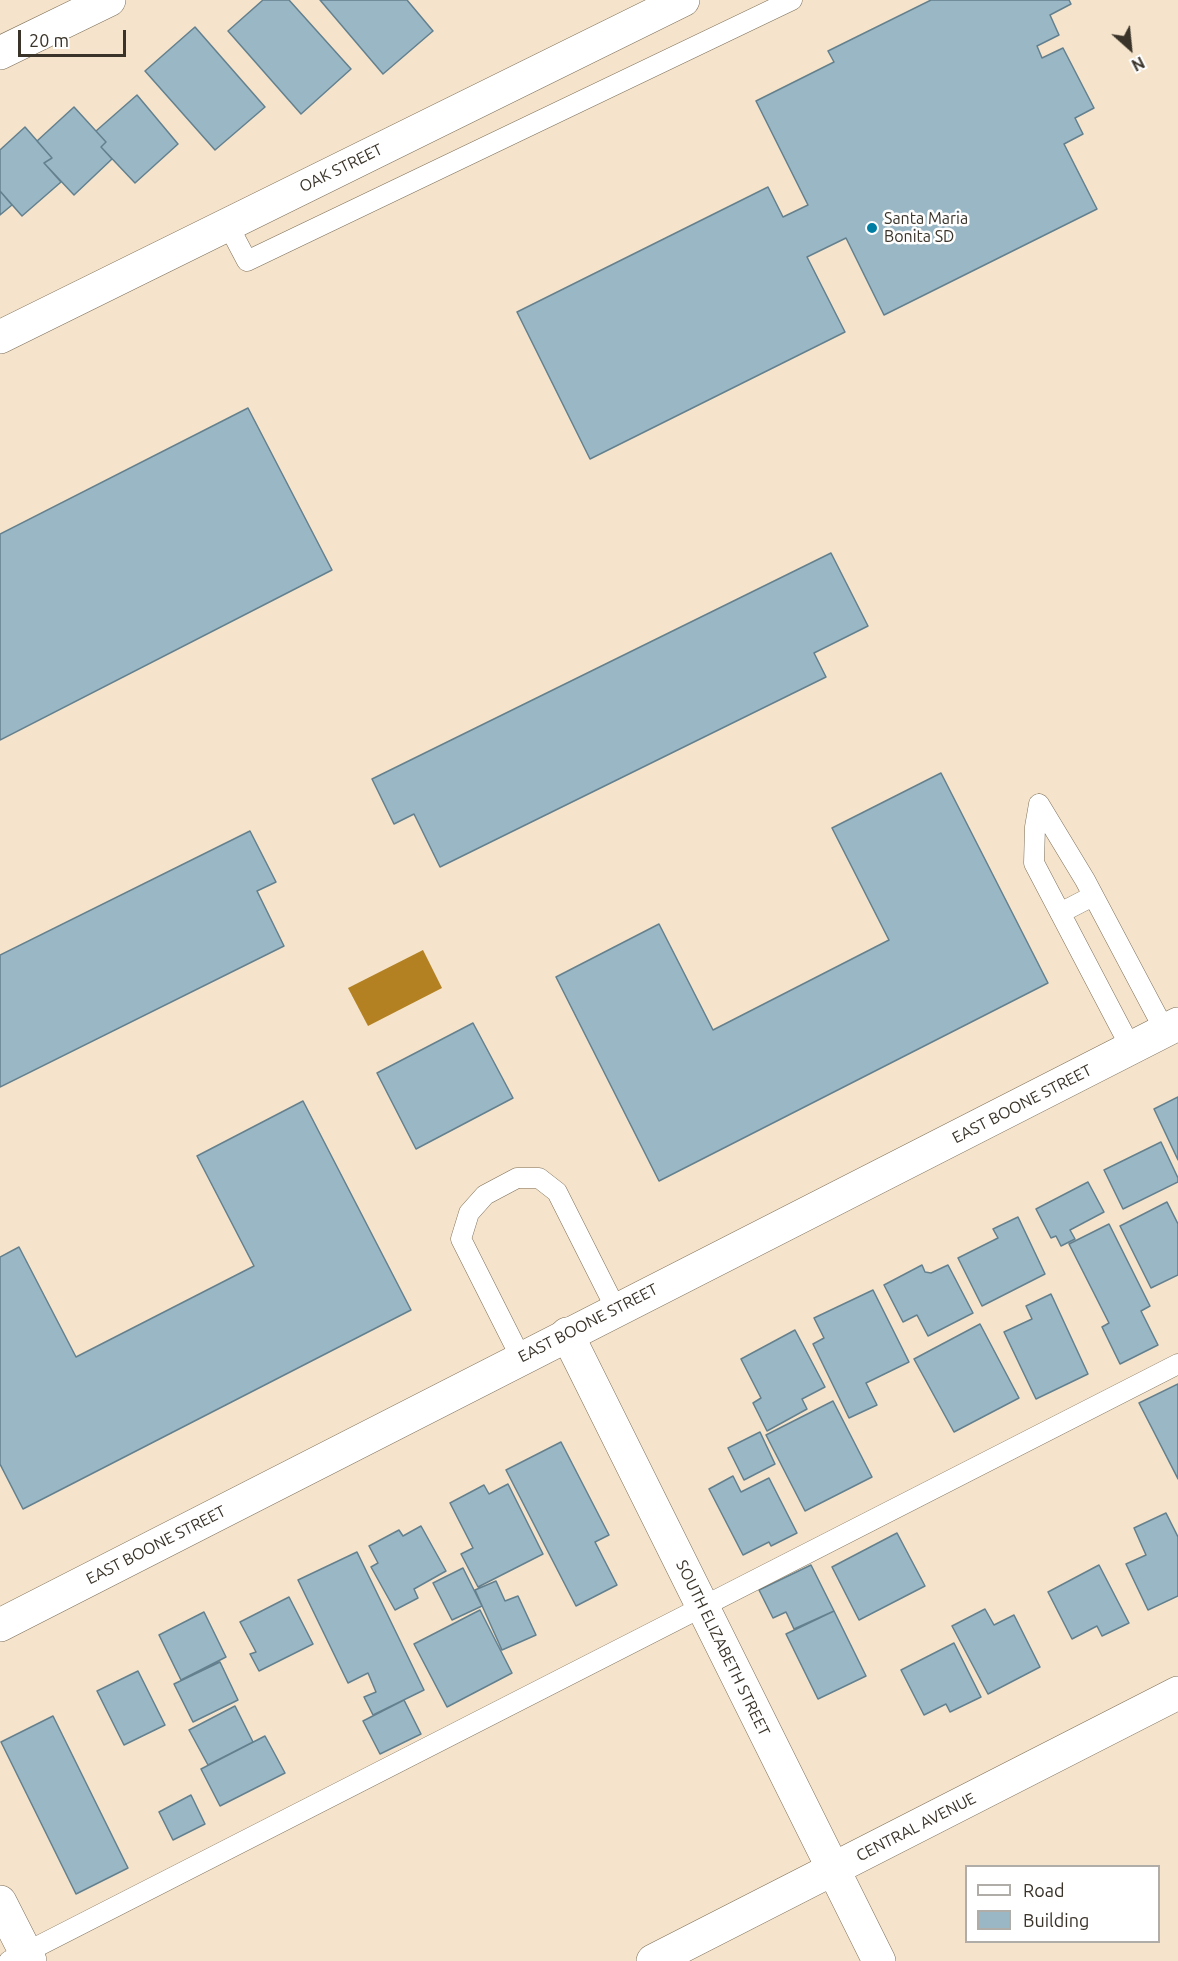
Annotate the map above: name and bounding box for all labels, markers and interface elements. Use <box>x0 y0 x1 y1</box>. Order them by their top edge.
scale bar <box>21 18 129 56</box>
north arrow <box>1100 18 1160 78</box>
text: 20 m <box>29 30 69 50</box>
text: N <box>1129 53 1148 75</box>
street label: OAK STREET <box>296 140 386 196</box>
place label: Santa Maria Bonita SD <box>884 209 968 247</box>
marker: Santa Maria Bonita SD <box>865 221 879 235</box>
street label: EAST BOONE STREET <box>949 1061 1095 1147</box>
street label: EAST BOONE STREET <box>515 1280 661 1366</box>
street label: EAST BOONE STREET <box>83 1502 229 1588</box>
street label: SOUTH ELIZABETH STREET <box>672 1557 774 1739</box>
street label: CENTRAL AVENUE <box>853 1789 979 1865</box>
legend <box>965 1865 1160 1943</box>
text: Road <box>1023 1880 1065 1900</box>
text: Building <box>1023 1910 1089 1930</box>

